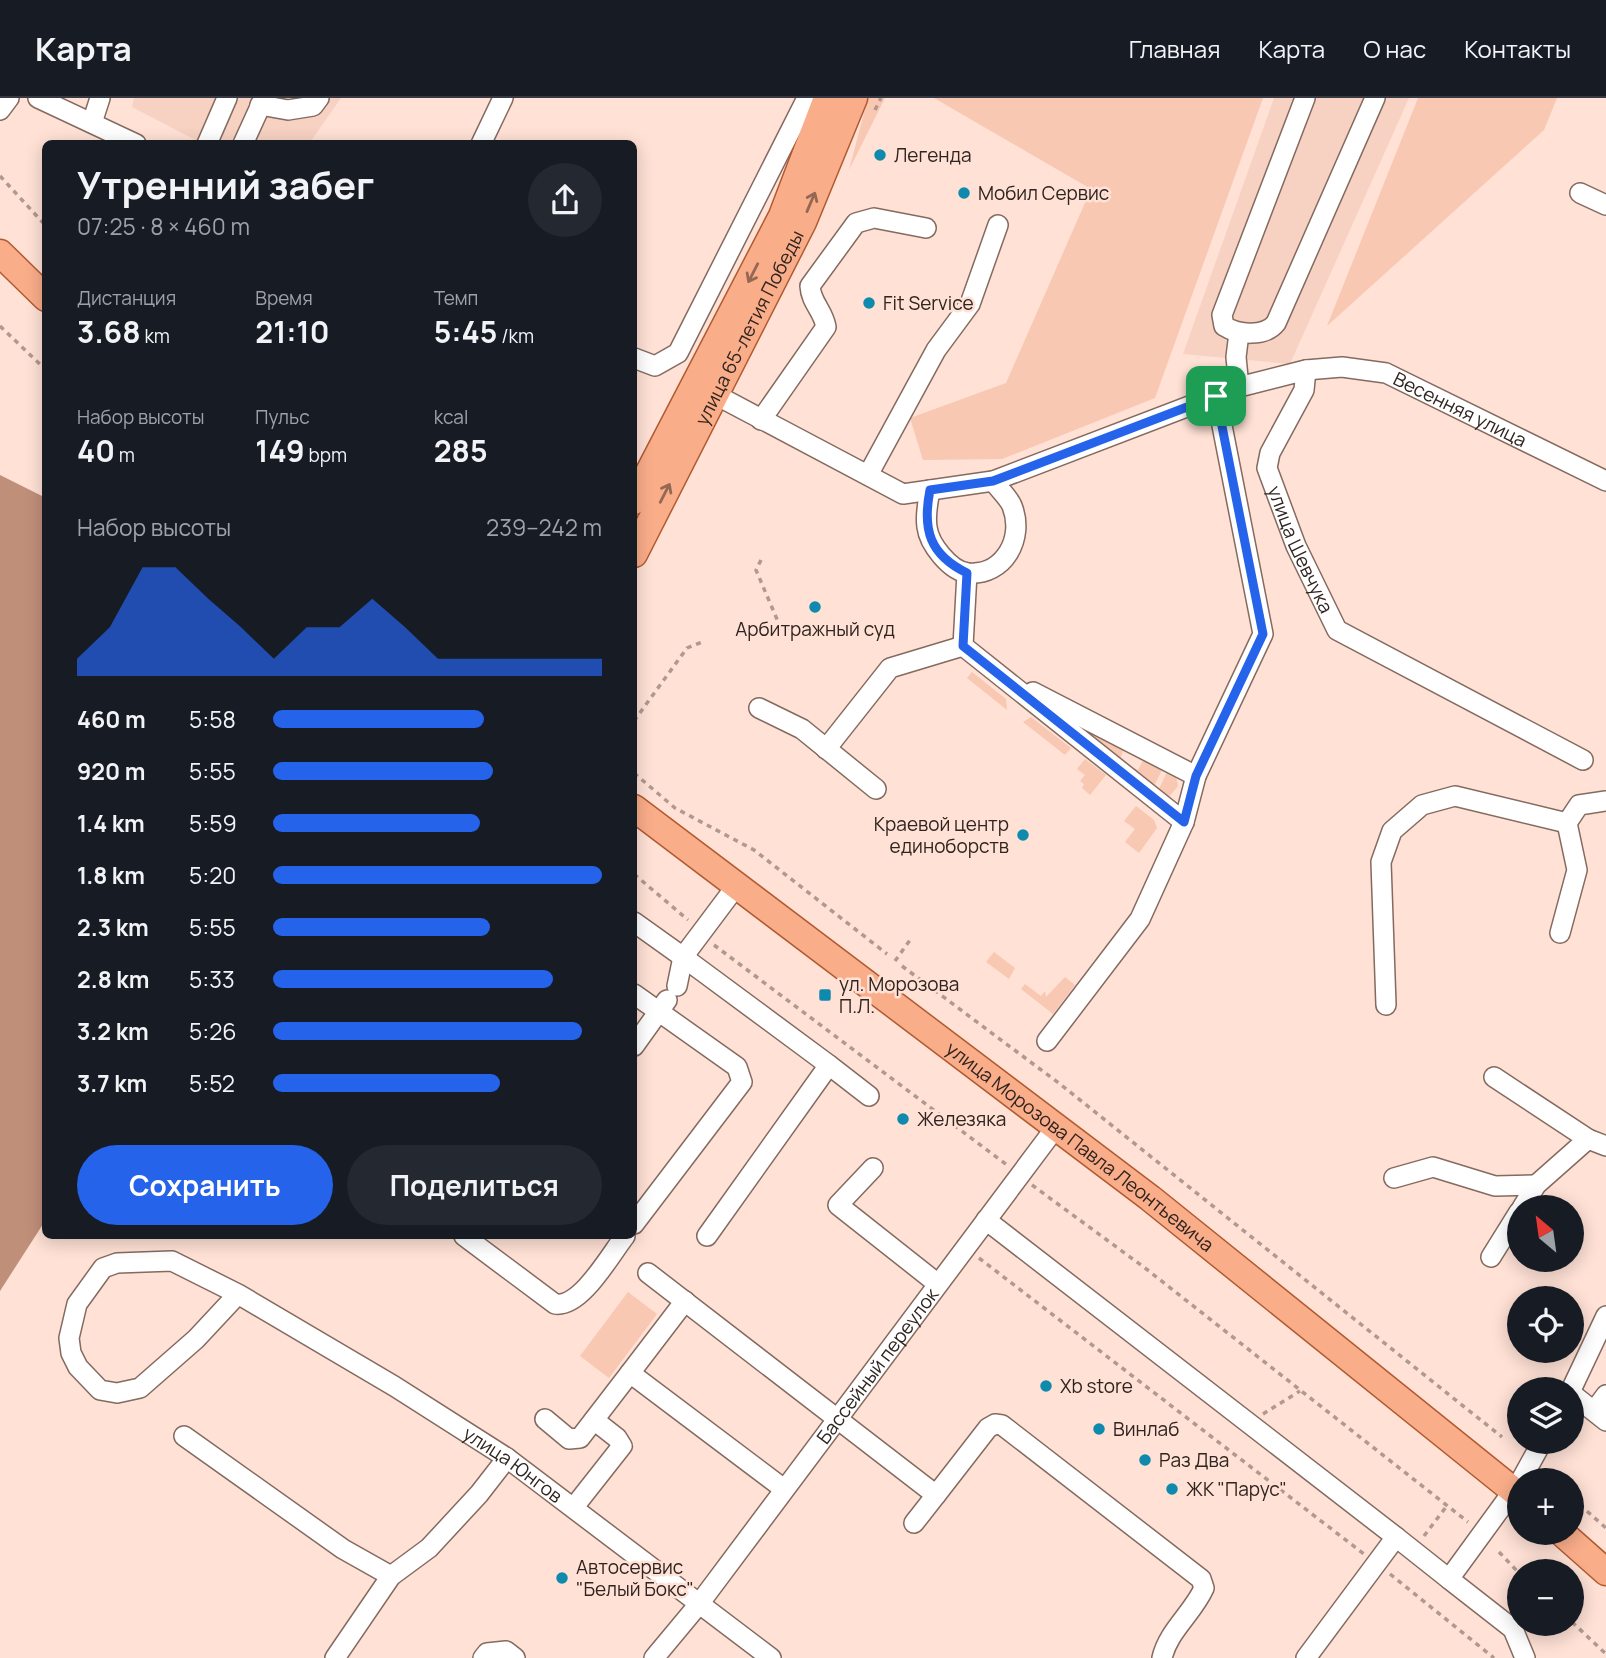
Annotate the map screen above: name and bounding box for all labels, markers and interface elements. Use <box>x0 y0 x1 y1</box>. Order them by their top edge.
text: Карта <box>35 26 132 71</box>
text: Главная <box>1129 32 1220 65</box>
text: Карта <box>1258 32 1325 65</box>
text: О нас <box>1363 32 1426 65</box>
text: Контакты <box>1464 32 1571 65</box>
place label: Легенда <box>894 142 972 168</box>
marker: Легенда <box>872 147 888 163</box>
text: Утренний забег <box>77 158 374 210</box>
button: share <box>528 163 602 237</box>
place label: Мобил Сервис <box>978 180 1109 206</box>
marker: Мобил Сервис <box>956 185 972 201</box>
one-way arrow <box>805 192 818 214</box>
text: 07:25 · 8 × 460 m <box>77 210 250 242</box>
street label: улица 65-летия Победы <box>689 226 810 430</box>
one-way arrow <box>745 262 759 283</box>
text: Дистанция <box>77 285 176 311</box>
text: Время <box>255 285 313 311</box>
text: Темп <box>434 285 478 311</box>
place label: Fit Service <box>883 290 974 316</box>
marker: Fit Service <box>861 295 877 311</box>
text: 3.68 <box>77 311 141 352</box>
text: 21:10 <box>255 311 330 352</box>
text: 5:45 <box>434 311 497 352</box>
text: km <box>141 323 170 349</box>
text: /km <box>497 323 534 349</box>
pin <box>1186 366 1246 426</box>
street label: Весенняя улица <box>1389 366 1531 453</box>
icon: arrive <box>1197 377 1235 415</box>
text: Набор высоты <box>77 404 204 430</box>
text: Пульс <box>255 404 310 430</box>
text: kcal <box>434 404 468 430</box>
text: 40 <box>77 430 115 471</box>
text: 149 <box>255 430 305 471</box>
text: 285 <box>434 430 487 471</box>
text: m <box>115 442 135 468</box>
text: bpm <box>305 442 347 468</box>
street label: улица Шевчука <box>1262 482 1340 617</box>
one-way arrow <box>659 483 672 504</box>
text: Набор высоты <box>77 511 231 543</box>
text: 239–242 m <box>486 511 602 543</box>
marker: Арбитражный суд <box>807 599 823 615</box>
place label: Арбитражный суд <box>735 616 895 642</box>
text: 460 m <box>77 703 146 735</box>
text: 5:58 <box>189 703 236 735</box>
text: 920 m <box>77 755 145 787</box>
text: 5:55 <box>189 755 236 787</box>
text: 1.4 km <box>77 807 145 839</box>
text: 5:59 <box>189 807 237 839</box>
place label: Краевой центр единоборств <box>874 811 1009 859</box>
marker: Краевой центр единоборств <box>1015 827 1031 843</box>
text: 1.8 km <box>77 859 145 891</box>
text: 5:20 <box>189 859 236 891</box>
text: 2.3 km <box>77 911 149 943</box>
text: 5:55 <box>189 911 236 943</box>
text: 2.8 km <box>77 963 149 995</box>
text: 5:33 <box>189 963 235 995</box>
place label: ул. Морозова П.Л. <box>839 971 959 1019</box>
marker: ул. Морозова П.Л. <box>817 987 833 1003</box>
text: 3.2 km <box>77 1015 149 1047</box>
text: 5:26 <box>189 1015 237 1047</box>
street label: улица Морозова Павла Леонтьевича <box>941 1035 1220 1258</box>
text: 3.7 km <box>77 1067 147 1099</box>
text: 5:52 <box>189 1067 235 1099</box>
place label: Железяка <box>917 1106 1006 1132</box>
marker: Железяка <box>895 1111 911 1127</box>
button: Сохранить <box>77 1145 333 1225</box>
button: Поделиться <box>347 1145 602 1225</box>
north arrow <box>1507 1195 1584 1272</box>
map controls <box>1507 1195 1584 1636</box>
street label: Бассейный переулок <box>810 1282 945 1449</box>
button: locate <box>1507 1286 1584 1363</box>
place label: Xb store <box>1060 1373 1133 1399</box>
button: layers <box>1507 1377 1584 1454</box>
marker: Xb store <box>1038 1378 1054 1394</box>
place label: Винлаб <box>1113 1416 1179 1442</box>
street label: улица Юнгов <box>458 1420 568 1509</box>
marker: Винлаб <box>1091 1421 1107 1437</box>
place label: Раз Два <box>1159 1447 1229 1473</box>
marker: Раз Два <box>1137 1452 1153 1468</box>
button: + <box>1507 1468 1584 1545</box>
place label: ЖК "Парус" <box>1186 1476 1287 1502</box>
marker: ЖК "Парус" <box>1164 1481 1180 1497</box>
place label: Автосервис "Белый Бокс" <box>576 1554 694 1602</box>
button: − <box>1507 1559 1584 1636</box>
marker: Автосервис "Белый Бокс" <box>554 1570 570 1586</box>

